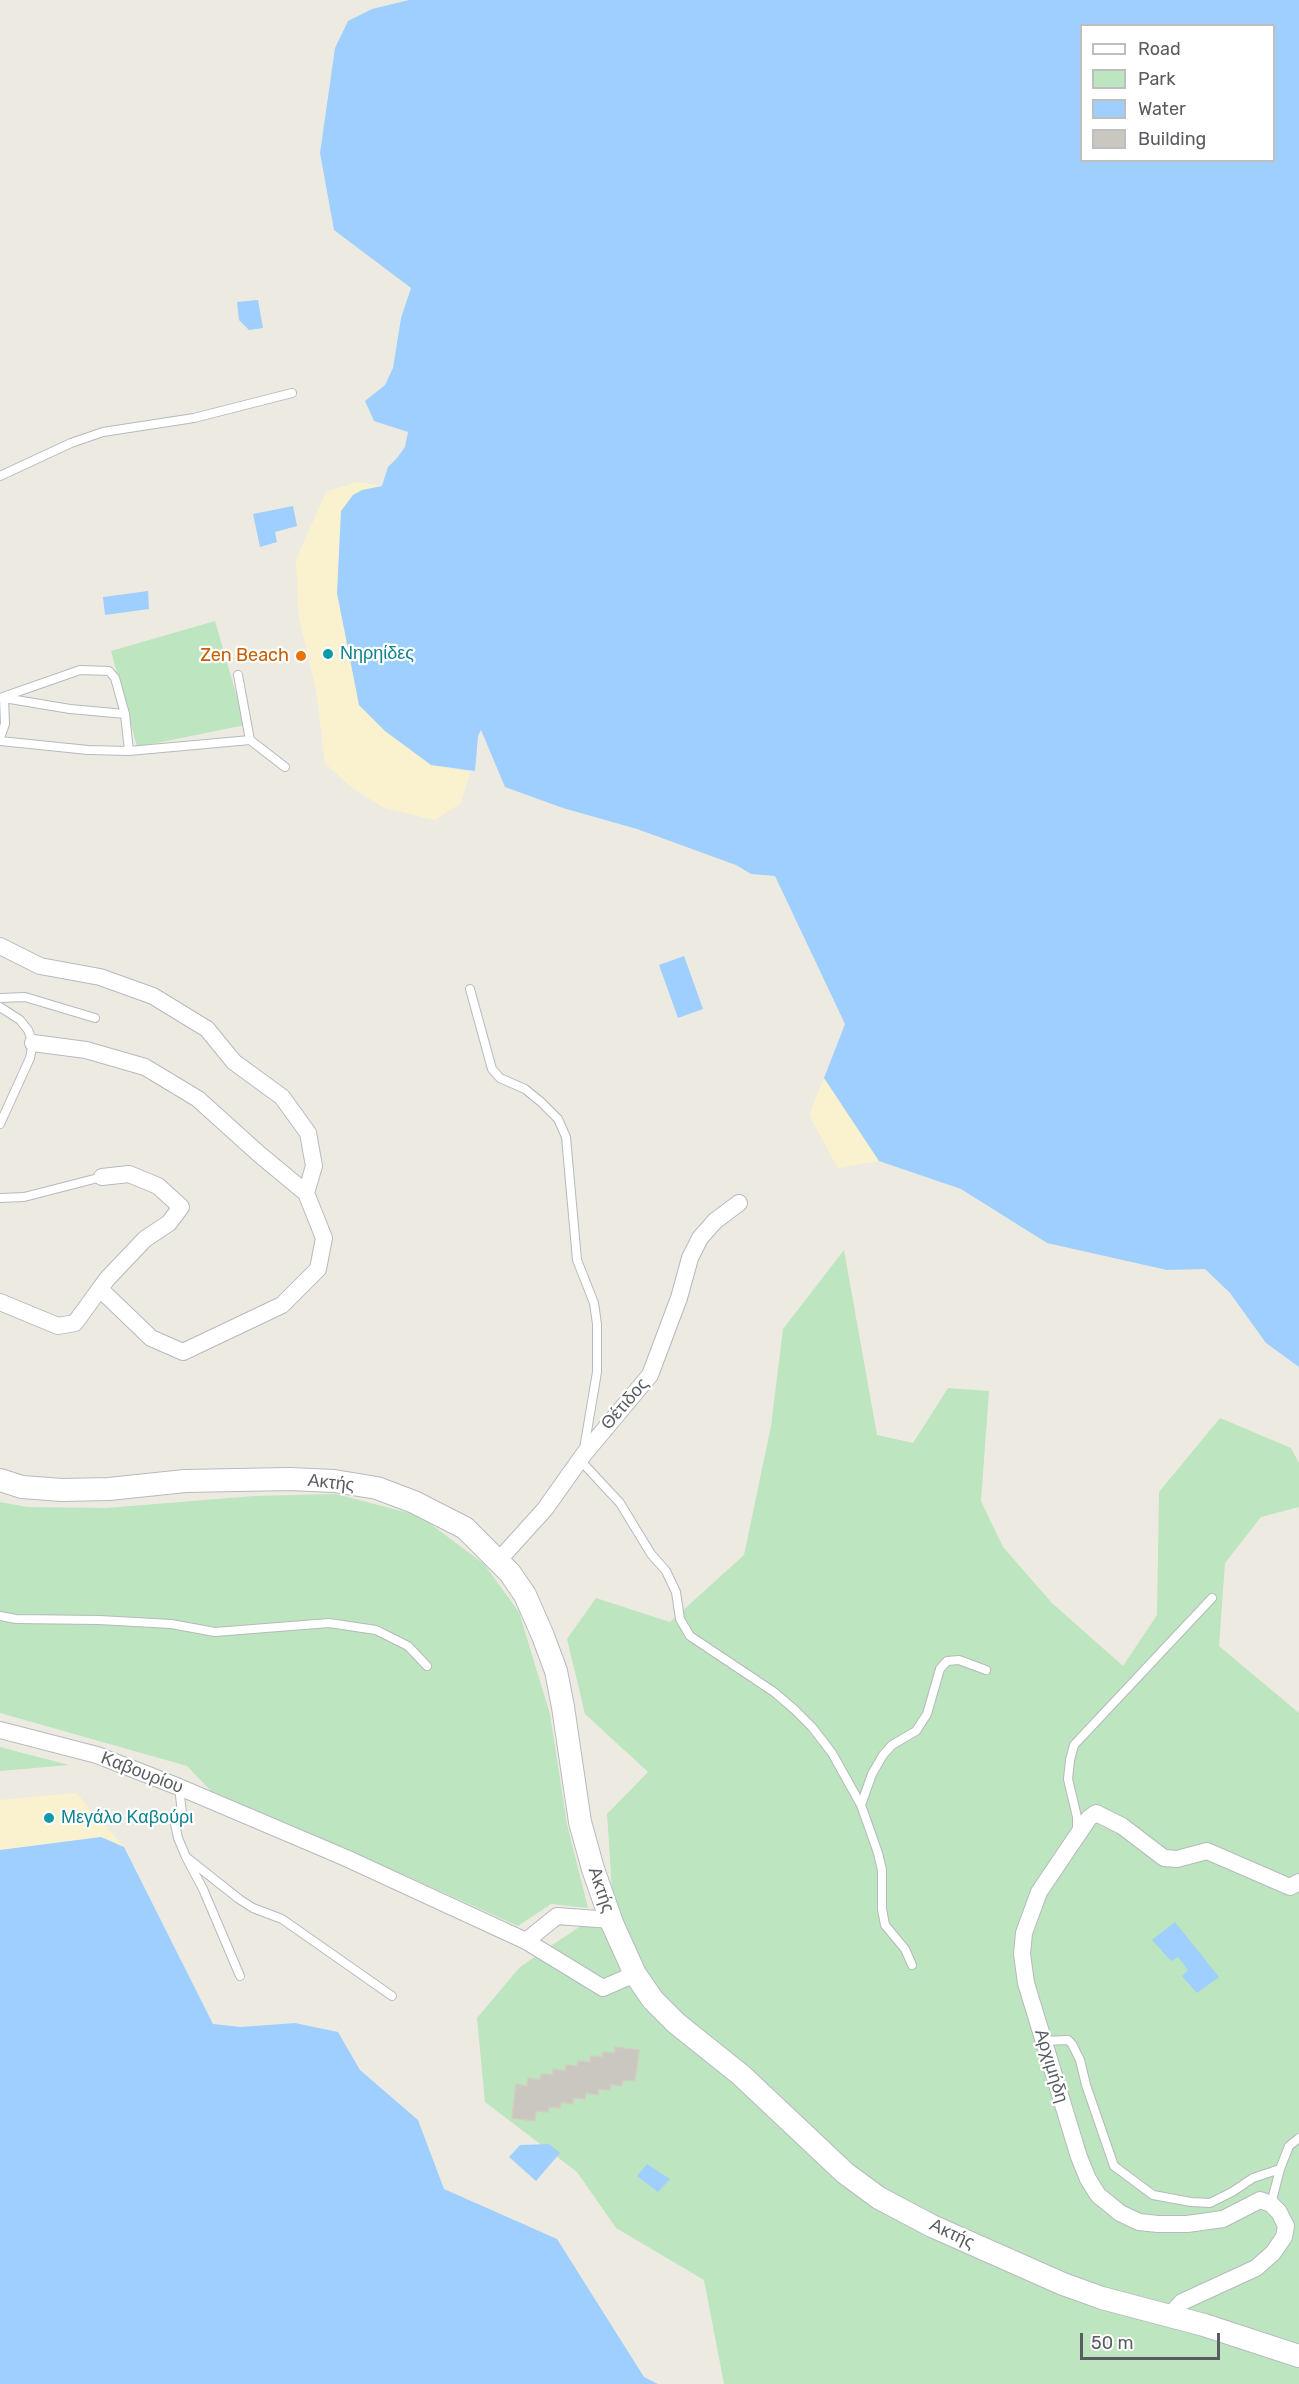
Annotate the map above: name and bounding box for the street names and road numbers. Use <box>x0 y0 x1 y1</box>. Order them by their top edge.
street label: Θέτιδος <box>597 1374 653 1434</box>
street label: Ακτής <box>307 1470 355 1496</box>
street label: Καβουρίου <box>98 1747 186 1799</box>
street label: Ακτής <box>583 1864 619 1916</box>
street label: Αρχιμήδη <box>1030 2026 1072 2106</box>
street label: Ακτής <box>926 2214 978 2254</box>

